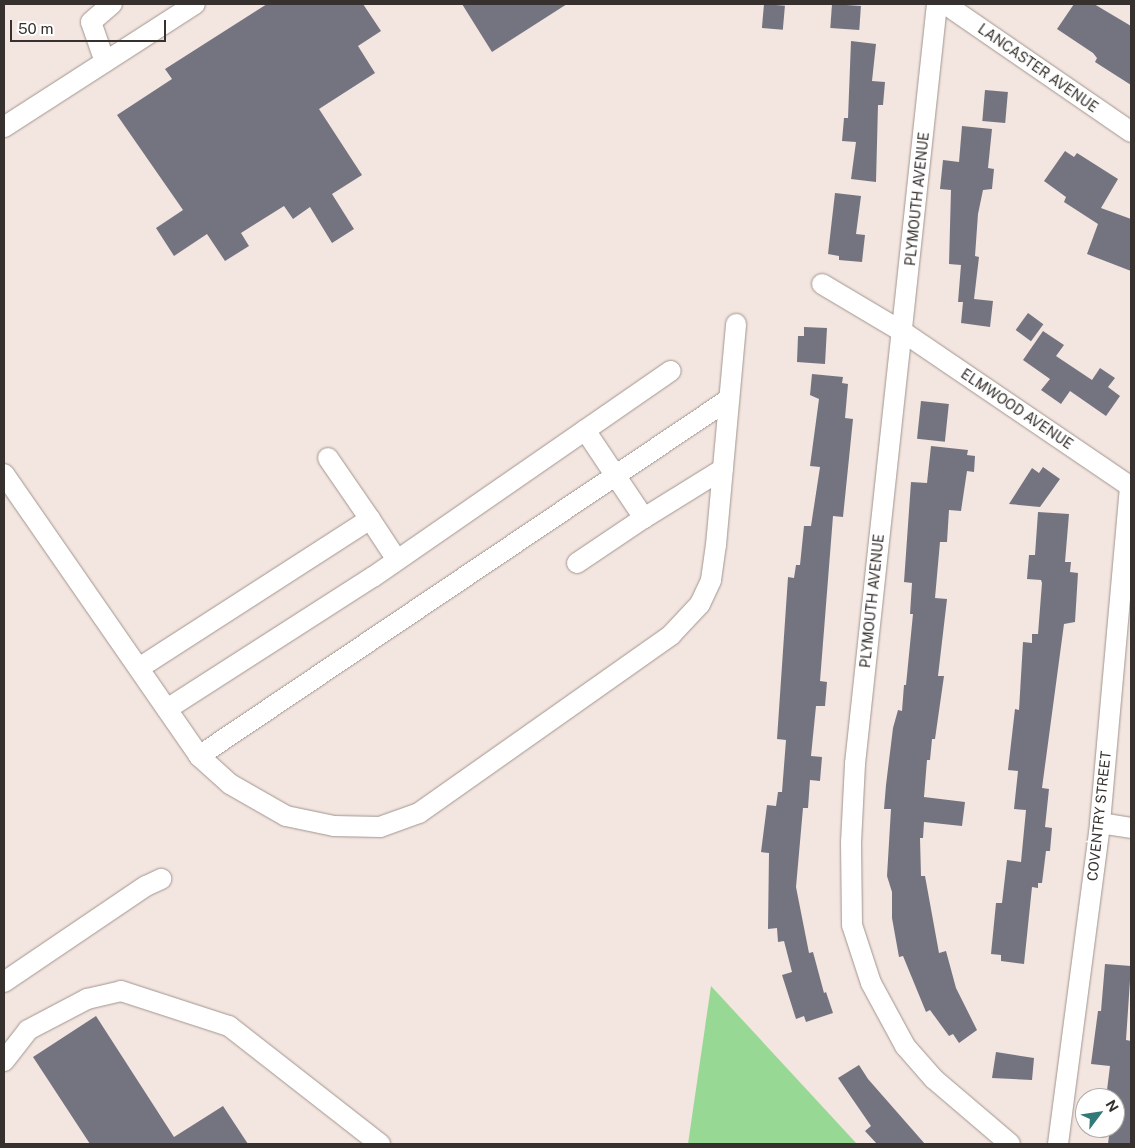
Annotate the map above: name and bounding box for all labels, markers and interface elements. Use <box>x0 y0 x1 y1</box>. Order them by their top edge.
scale bar <box>12 10 169 42</box>
text: 50 m <box>18 20 53 37</box>
street label: LANCASTER AVENUE <box>975 20 1101 116</box>
street label: PLYMOUTH AVENUE <box>902 131 932 267</box>
street label: ELMWOOD AVENUE <box>958 365 1076 453</box>
street label: PLYMOUTH AVENUE <box>857 533 887 669</box>
street label: COVENTRY STREET <box>1084 750 1114 882</box>
north arrow <box>1075 1088 1125 1138</box>
text: N <box>1102 1097 1122 1115</box>

